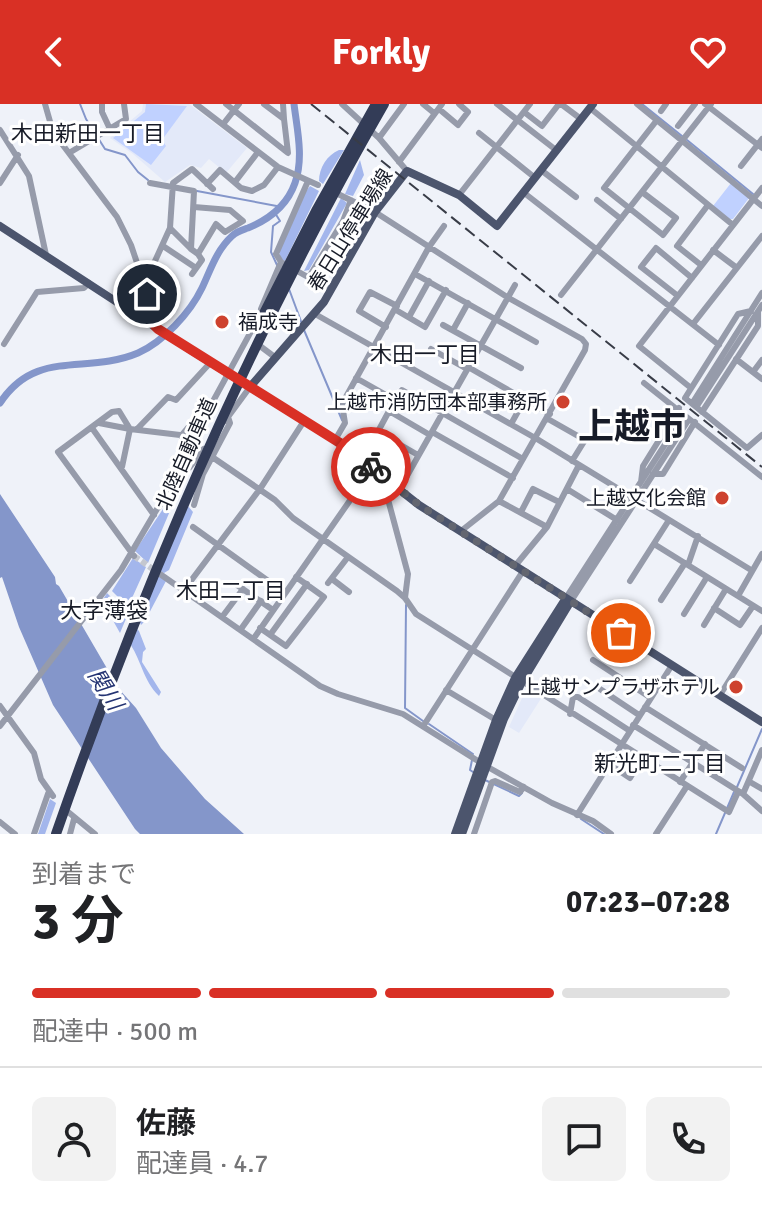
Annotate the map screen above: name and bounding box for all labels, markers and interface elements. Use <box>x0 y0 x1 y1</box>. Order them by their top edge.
icon: back <box>32 30 76 74</box>
text: Forkly <box>332 30 430 75</box>
icon: heart <box>686 30 730 74</box>
district label: 木田新田一丁目 <box>11 120 165 147</box>
street label: 春日山停車場線 <box>303 164 398 296</box>
pin <box>113 260 181 328</box>
icon: home <box>125 272 169 316</box>
place label: 福成寺 <box>238 310 298 335</box>
marker: 福成寺 <box>213 313 231 331</box>
district label: 木田一丁目 <box>370 341 480 368</box>
place label: 上越市消防団本部事務所 <box>327 390 547 415</box>
marker: 上越市消防団本部事務所 <box>554 393 572 411</box>
street label: 北陸自動車道 <box>151 394 222 514</box>
district label: 上越市 <box>578 405 686 450</box>
courier <box>331 427 411 507</box>
icon: bike <box>349 445 393 489</box>
place label: 上越文化会館 <box>586 486 706 511</box>
marker: 上越文化会館 <box>713 489 731 507</box>
district label: 木田二丁目 <box>176 577 286 604</box>
district label: 大字薄袋 <box>60 597 148 624</box>
pin <box>587 599 655 667</box>
icon: bag <box>599 611 643 655</box>
water label: 関川 <box>82 663 130 717</box>
place label: 上越サンプラザホテル <box>521 675 720 700</box>
marker: 上越サンプラザホテル <box>727 678 745 696</box>
district label: 新光町二丁目 <box>594 750 726 777</box>
text: 到着まで <box>32 859 136 891</box>
text: 07:23–07:28 <box>566 884 730 921</box>
text: 3 分 <box>32 889 124 953</box>
text: 配達中 · 500 m <box>32 1016 198 1048</box>
button: person <box>32 1097 116 1181</box>
button: chat <box>542 1097 626 1181</box>
button: phone <box>646 1097 730 1181</box>
text: 佐藤 <box>136 1105 196 1142</box>
text: 配達員 · 4.7 <box>136 1148 268 1180</box>

